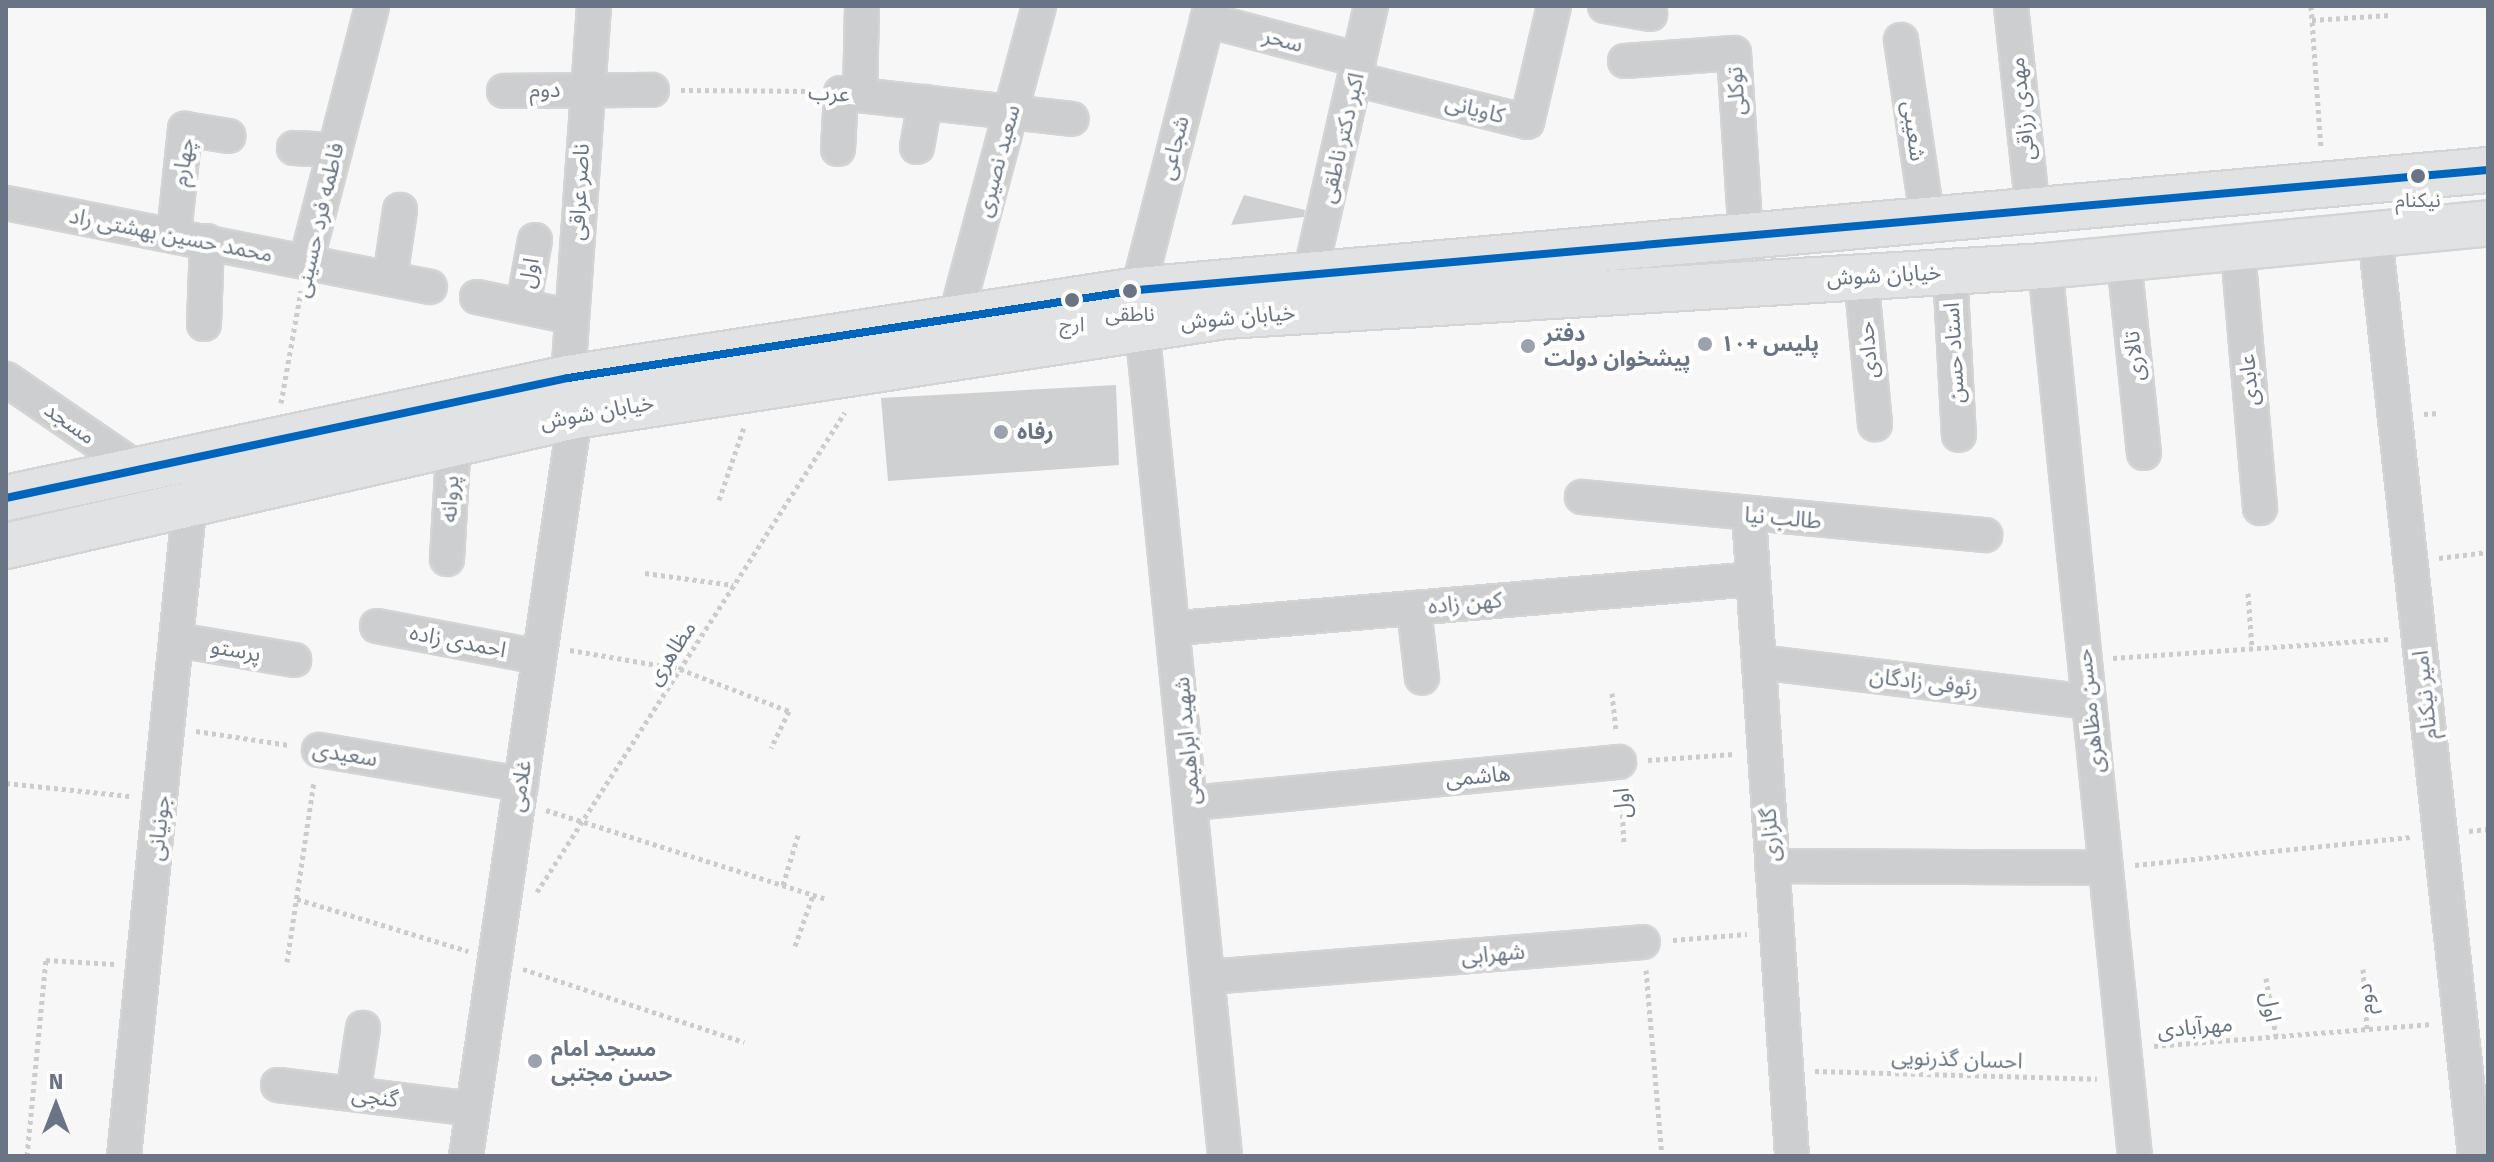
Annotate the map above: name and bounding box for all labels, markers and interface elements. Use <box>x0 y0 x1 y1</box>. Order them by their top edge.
street label: سحر <box>1260 22 1306 58</box>
street label: مهدی رزاقی <box>2003 56 2041 162</box>
street label: توکلی <box>1721 66 1751 116</box>
street label: اکبر دکتر ناطقی <box>1314 70 1370 206</box>
street label: دوم <box>530 77 560 103</box>
street label: عرب <box>807 78 851 108</box>
street label: کاویانی <box>1443 89 1507 129</box>
street label: شعیبی <box>1897 99 1931 163</box>
street label: سعید نصیری <box>970 102 1026 220</box>
street label: شجاعی <box>1153 113 1195 183</box>
street label: چهارم <box>166 136 200 188</box>
street label: فاطمه فرد حسینی <box>288 140 350 300</box>
street label: ناصر عراقی <box>563 143 595 241</box>
marker: نیکنام <box>2410 168 2426 184</box>
place label: نیکنام <box>2395 188 2441 212</box>
street label: محمد حسین بهشتی راد <box>67 202 275 268</box>
street label: اول <box>513 256 545 290</box>
street label: خیابان شوش <box>1826 259 1942 291</box>
marker: ناطقی <box>1122 283 1138 299</box>
marker: ارج <box>1064 292 1080 308</box>
street label: خیابان شوش <box>1180 299 1296 335</box>
place label: ناطقی <box>1105 302 1155 326</box>
street label: استاد حسن <box>1938 302 1970 404</box>
place label: ارج <box>1060 312 1084 336</box>
place label: دفتر پیشخوان دولت <box>1544 320 1691 372</box>
street label: حدادی <box>1852 320 1884 380</box>
street label: تالاری <box>2118 329 2150 383</box>
place label: پلیس +۱۰ <box>1721 331 1819 357</box>
marker: پلیس +۱۰ <box>1696 335 1714 353</box>
marker: دفتر پیشخوان دولت <box>1519 337 1537 355</box>
street label: عابدی <box>2234 353 2264 407</box>
street label: خیابان شوش <box>538 389 656 435</box>
street label: مسجد <box>40 396 100 450</box>
place label: رفاه <box>1017 419 1054 445</box>
marker: رفاه <box>992 423 1010 441</box>
street label: پروانه <box>436 475 464 523</box>
street label: طالب نیا <box>1743 501 1823 535</box>
street label: کهن زاده <box>1427 587 1503 619</box>
street label: مظاهری <box>640 616 702 690</box>
street label: احمدی زاده <box>408 619 508 663</box>
street label: پرستو <box>209 633 263 667</box>
street label: حسن مظاهری <box>2070 647 2110 775</box>
street label: امیر نیکنام <box>2407 649 2443 741</box>
street label: رئوفی زادگان <box>1868 662 1980 702</box>
street label: شهید ابراهیمی <box>1168 676 1206 806</box>
street label: سعیدی <box>311 736 379 772</box>
street label: غلامی <box>503 758 537 814</box>
street label: هاشمی <box>1444 760 1512 792</box>
street label: اول <box>1608 787 1636 819</box>
street label: جونیانی <box>142 794 176 862</box>
street label: گلزاری <box>1755 807 1785 863</box>
street label: شهرابی <box>1460 938 1526 970</box>
street label: دوم <box>2351 983 2379 1015</box>
street label: اول <box>2255 990 2287 1024</box>
street label: مهرآبادی <box>2156 1011 2234 1043</box>
place label: مسجد امام حسن مجتبی <box>551 1035 672 1086</box>
street label: احسان گذرنویی <box>1891 1044 2023 1074</box>
marker: مسجد امام حسن مجتبی <box>526 1052 544 1070</box>
north arrow <box>16 1066 96 1146</box>
text: N <box>49 1068 63 1095</box>
street label: گنجی <box>350 1081 400 1113</box>

